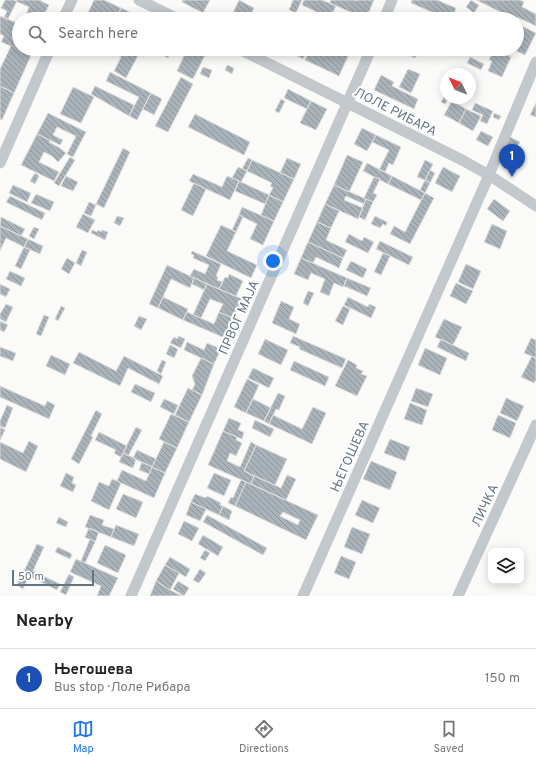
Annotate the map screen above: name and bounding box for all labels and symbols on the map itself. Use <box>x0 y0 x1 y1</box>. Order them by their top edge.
north arrow <box>440 68 476 104</box>
street label: ЛОЛЕ РИБАРА <box>351 85 439 141</box>
pin: 1 <box>499 144 525 177</box>
your location <box>263 251 283 271</box>
street label: ПРВОГ МАЈА <box>216 278 263 357</box>
street label: ЊЕГОШЕВА <box>328 418 374 495</box>
street label: ЛИЧКА <box>469 482 503 530</box>
scale bar <box>12 568 94 587</box>

